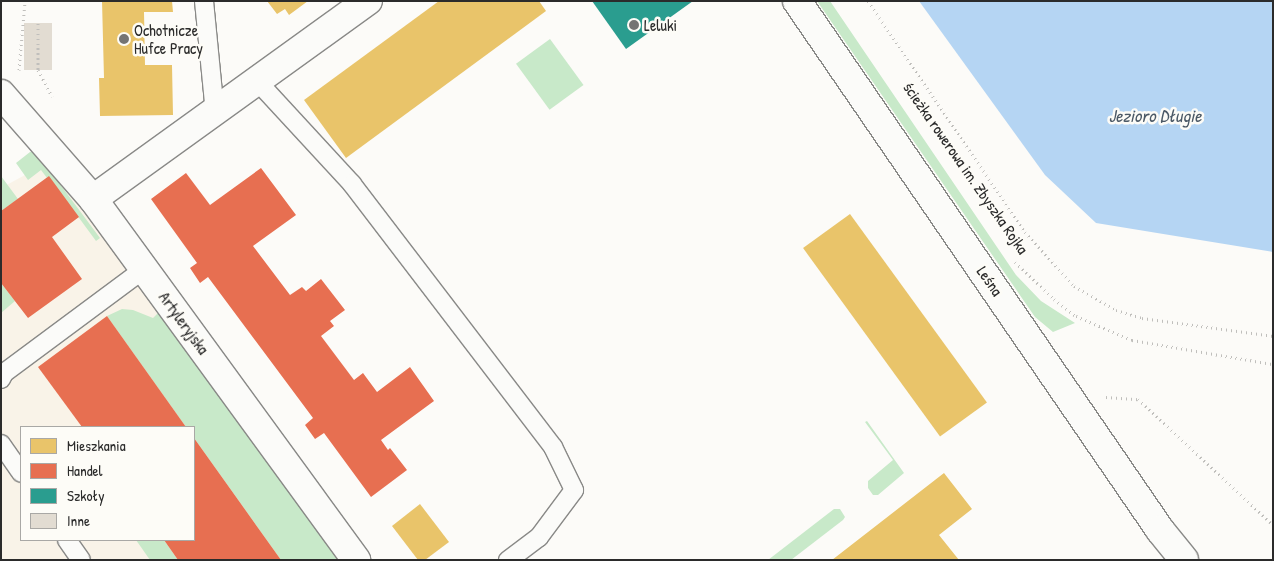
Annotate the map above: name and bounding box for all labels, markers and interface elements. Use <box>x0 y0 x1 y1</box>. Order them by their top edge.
place label: Leluki <box>644 15 677 35</box>
marker: Leluki <box>628 19 640 31</box>
place label: Ochotnicze Hufce Pracy <box>134 20 203 58</box>
marker: Ochotnicze Hufce Pracy <box>118 33 130 45</box>
street label: ścieżka rowerowa im. Zbyszka Rojka <box>899 78 1033 258</box>
water label: Jezioro Długie <box>1109 105 1201 127</box>
street label: Leśna <box>973 262 1007 300</box>
street label: Artyleryjska <box>155 288 213 358</box>
legend <box>20 426 195 541</box>
text: Mieszkania <box>67 435 126 456</box>
text: Handel <box>67 460 103 481</box>
text: Szkoły <box>67 485 105 506</box>
text: Inne <box>67 510 90 531</box>

